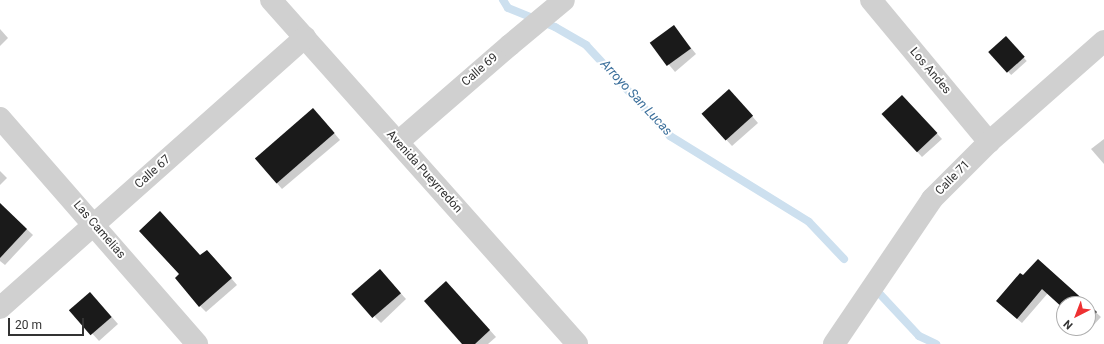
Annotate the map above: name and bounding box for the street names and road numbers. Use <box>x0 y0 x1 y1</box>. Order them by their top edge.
street label: Los Andes <box>906 45 954 97</box>
street label: Calle 69 <box>459 50 501 90</box>
street label: Avenida Pueyrredón <box>383 128 465 216</box>
street label: Calle 67 <box>132 152 174 192</box>
street label: Calle 71 <box>933 158 973 198</box>
street label: Las Camelias <box>70 198 128 262</box>

